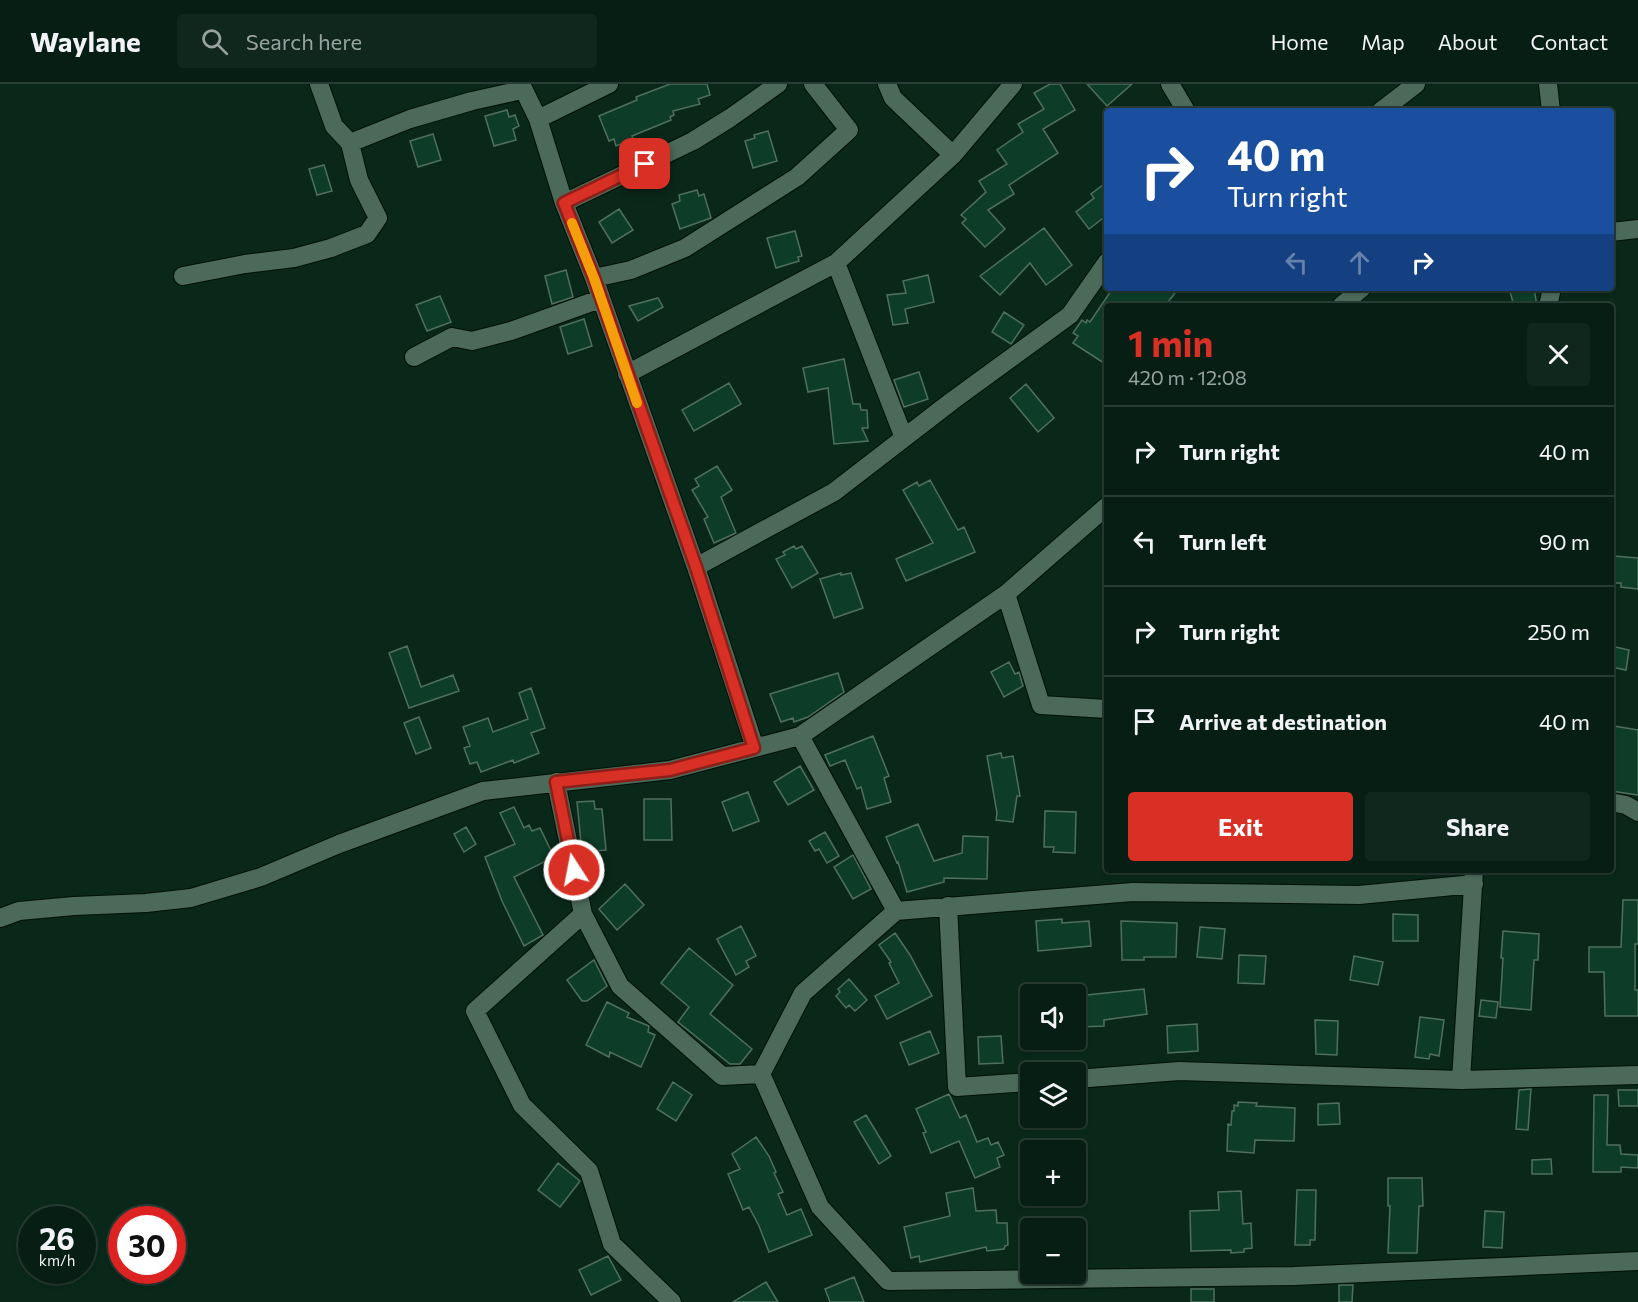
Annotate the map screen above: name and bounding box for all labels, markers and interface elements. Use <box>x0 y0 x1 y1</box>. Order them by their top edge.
search box <box>177 14 597 68</box>
text: Waylane <box>30 24 141 58</box>
icon: search <box>198 25 231 58</box>
text: Search here <box>246 28 362 55</box>
text: Home <box>1271 29 1328 54</box>
text: Map <box>1361 29 1405 54</box>
text: About <box>1438 29 1497 54</box>
text: Contact <box>1530 29 1608 54</box>
text: 40 m <box>1227 128 1325 180</box>
icon: right <box>1128 132 1206 210</box>
pin <box>619 138 670 189</box>
icon: arrive <box>628 147 661 180</box>
text: Turn right <box>1227 180 1347 213</box>
icon: left <box>1280 246 1313 279</box>
icon: ahead <box>1343 246 1376 279</box>
icon: right <box>1406 246 1439 279</box>
text: 1 min <box>1128 320 1213 364</box>
button: close <box>1527 323 1590 386</box>
text: 420 m · 12:08 <box>1128 365 1247 389</box>
icon: right <box>1128 435 1161 468</box>
text: Turn right <box>1179 438 1280 465</box>
text: 40 m <box>1539 438 1590 465</box>
icon: left <box>1128 525 1161 558</box>
text: Turn left <box>1179 528 1266 555</box>
text: 90 m <box>1539 528 1590 555</box>
icon: right <box>1128 615 1161 648</box>
text: Turn right <box>1179 618 1280 645</box>
text: 250 m <box>1527 618 1590 645</box>
icon: arrive <box>1128 705 1161 738</box>
text: Arrive at destination <box>1179 708 1387 735</box>
text: 40 m <box>1539 708 1590 735</box>
button: Exit <box>1128 792 1353 861</box>
button: Share <box>1365 792 1590 861</box>
position arrow <box>542 838 606 902</box>
map controls <box>1020 984 1086 1284</box>
button: sound <box>1020 984 1086 1050</box>
button: layers <box>1020 1062 1086 1128</box>
button: + <box>1020 1140 1086 1206</box>
speed limit sign: 30 <box>108 1206 186 1284</box>
button: − <box>1020 1218 1086 1284</box>
text: 26 <box>39 1219 75 1256</box>
text: km/h <box>39 1251 75 1269</box>

